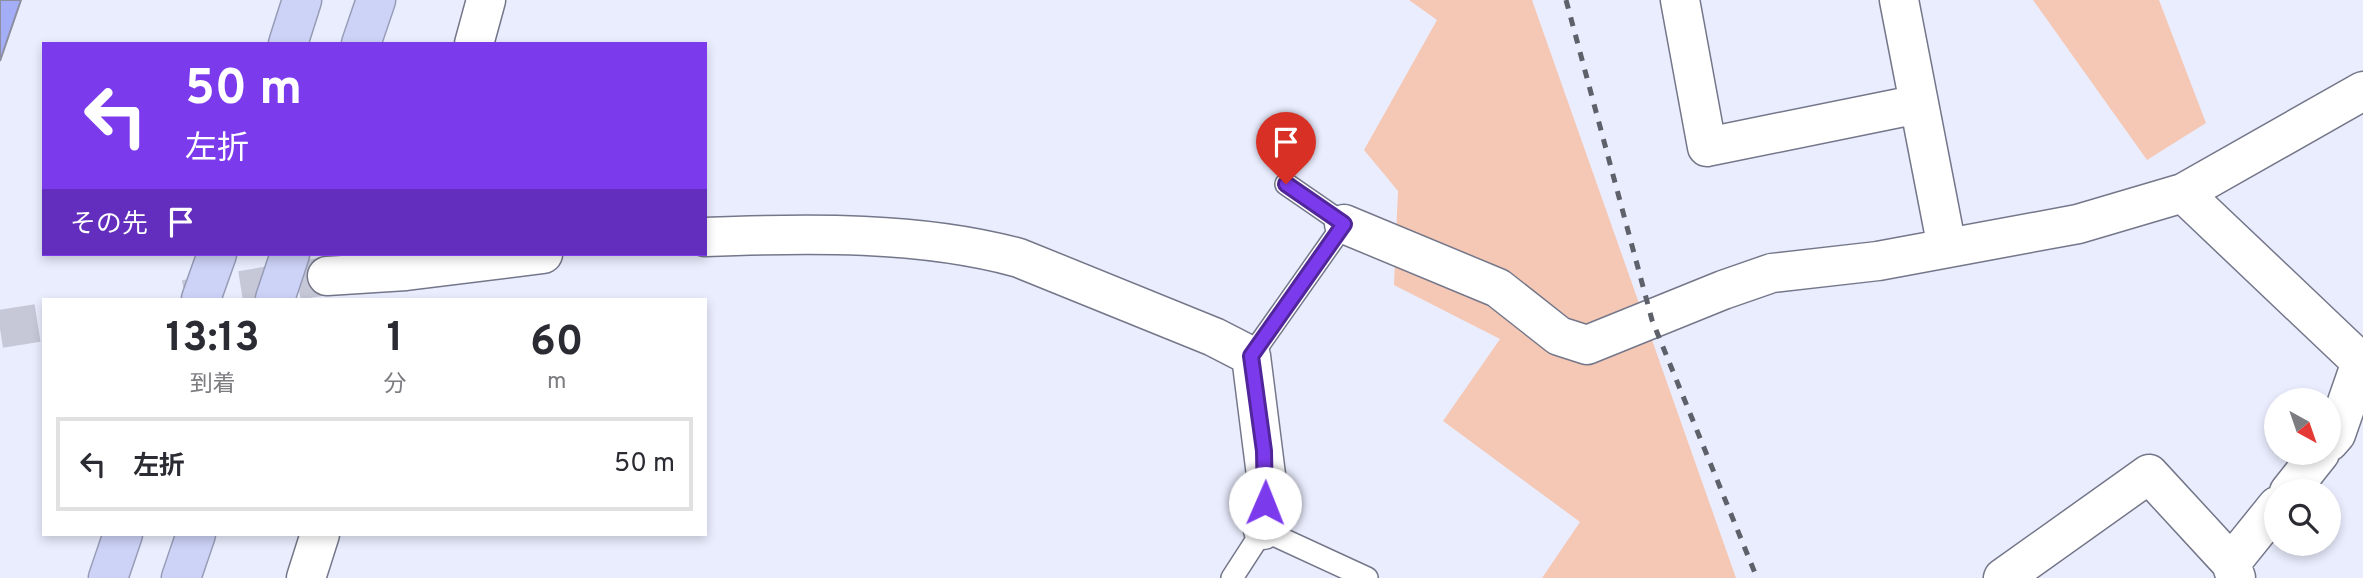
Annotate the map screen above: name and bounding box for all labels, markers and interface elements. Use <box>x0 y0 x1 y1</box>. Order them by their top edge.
text: 50 m <box>185 60 302 122</box>
icon: left <box>70 70 161 161</box>
pin <box>1256 112 1316 184</box>
icon: arrive <box>1267 123 1305 161</box>
text: 左折 <box>185 130 249 170</box>
icon: arrive <box>162 203 200 241</box>
text: その先 <box>70 209 148 242</box>
text: 13:13 <box>166 313 260 366</box>
text: 1 <box>386 313 403 366</box>
text: 60 <box>530 317 583 370</box>
text: m <box>547 368 566 397</box>
text: 到着 <box>190 371 236 400</box>
text: 分 <box>383 371 406 400</box>
north arrow <box>2264 388 2342 466</box>
map controls <box>2264 388 2341 556</box>
icon: left <box>74 445 112 483</box>
text: 50 m <box>614 448 675 481</box>
text: 左折 <box>133 451 185 484</box>
position arrow <box>1228 466 1302 540</box>
button: search <box>2264 479 2341 556</box>

